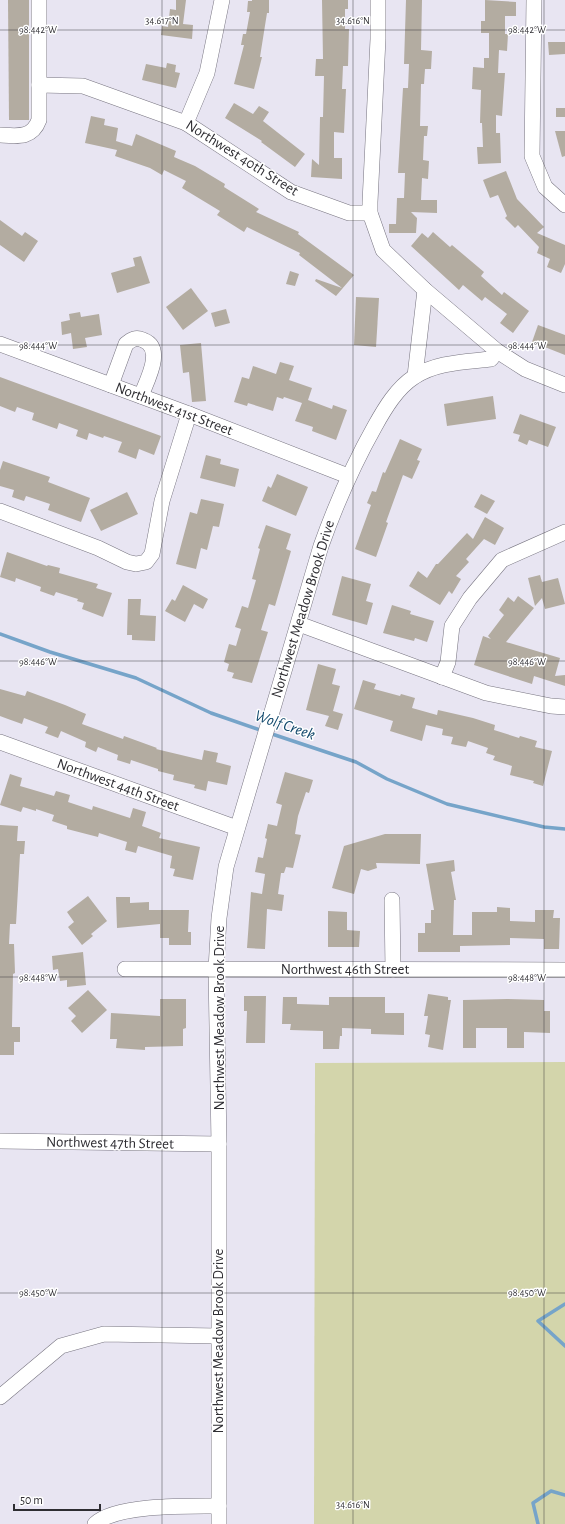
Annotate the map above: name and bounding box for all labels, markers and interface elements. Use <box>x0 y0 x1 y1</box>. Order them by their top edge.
text: 34.617°N <box>145 16 179 26</box>
text: 34.616°N <box>336 16 370 26</box>
text: 98.442°W <box>19 25 57 35</box>
text: 98.442°W <box>508 25 546 35</box>
street label: Northwest 40th Street <box>183 117 301 199</box>
text: 98.444°W <box>19 341 57 351</box>
text: 98.444°W <box>508 341 546 351</box>
street label: Northwest 41st Street <box>113 380 235 438</box>
street label: Northwest Meadow Brook Drive <box>269 518 337 700</box>
text: 98.446°W <box>19 657 57 667</box>
text: 98.446°W <box>508 657 546 667</box>
water label: Wolf Creek <box>253 707 317 743</box>
street label: Northwest 44th Street <box>55 756 181 814</box>
street label: Northwest Meadow Brook Drive <box>212 926 227 1110</box>
street label: Northwest 46th Street <box>281 962 409 977</box>
text: 98.448°W <box>19 973 57 983</box>
text: 98.448°W <box>508 973 546 983</box>
street label: Northwest 47th Street <box>46 1134 174 1152</box>
street label: Northwest Meadow Brook Drive <box>211 1249 226 1433</box>
text: 98.450°W <box>19 1288 57 1298</box>
text: 98.450°W <box>508 1288 546 1298</box>
scale bar <box>14 1486 100 1512</box>
text: 50 m <box>20 1494 43 1506</box>
text: 34.616°N <box>336 1500 370 1510</box>

